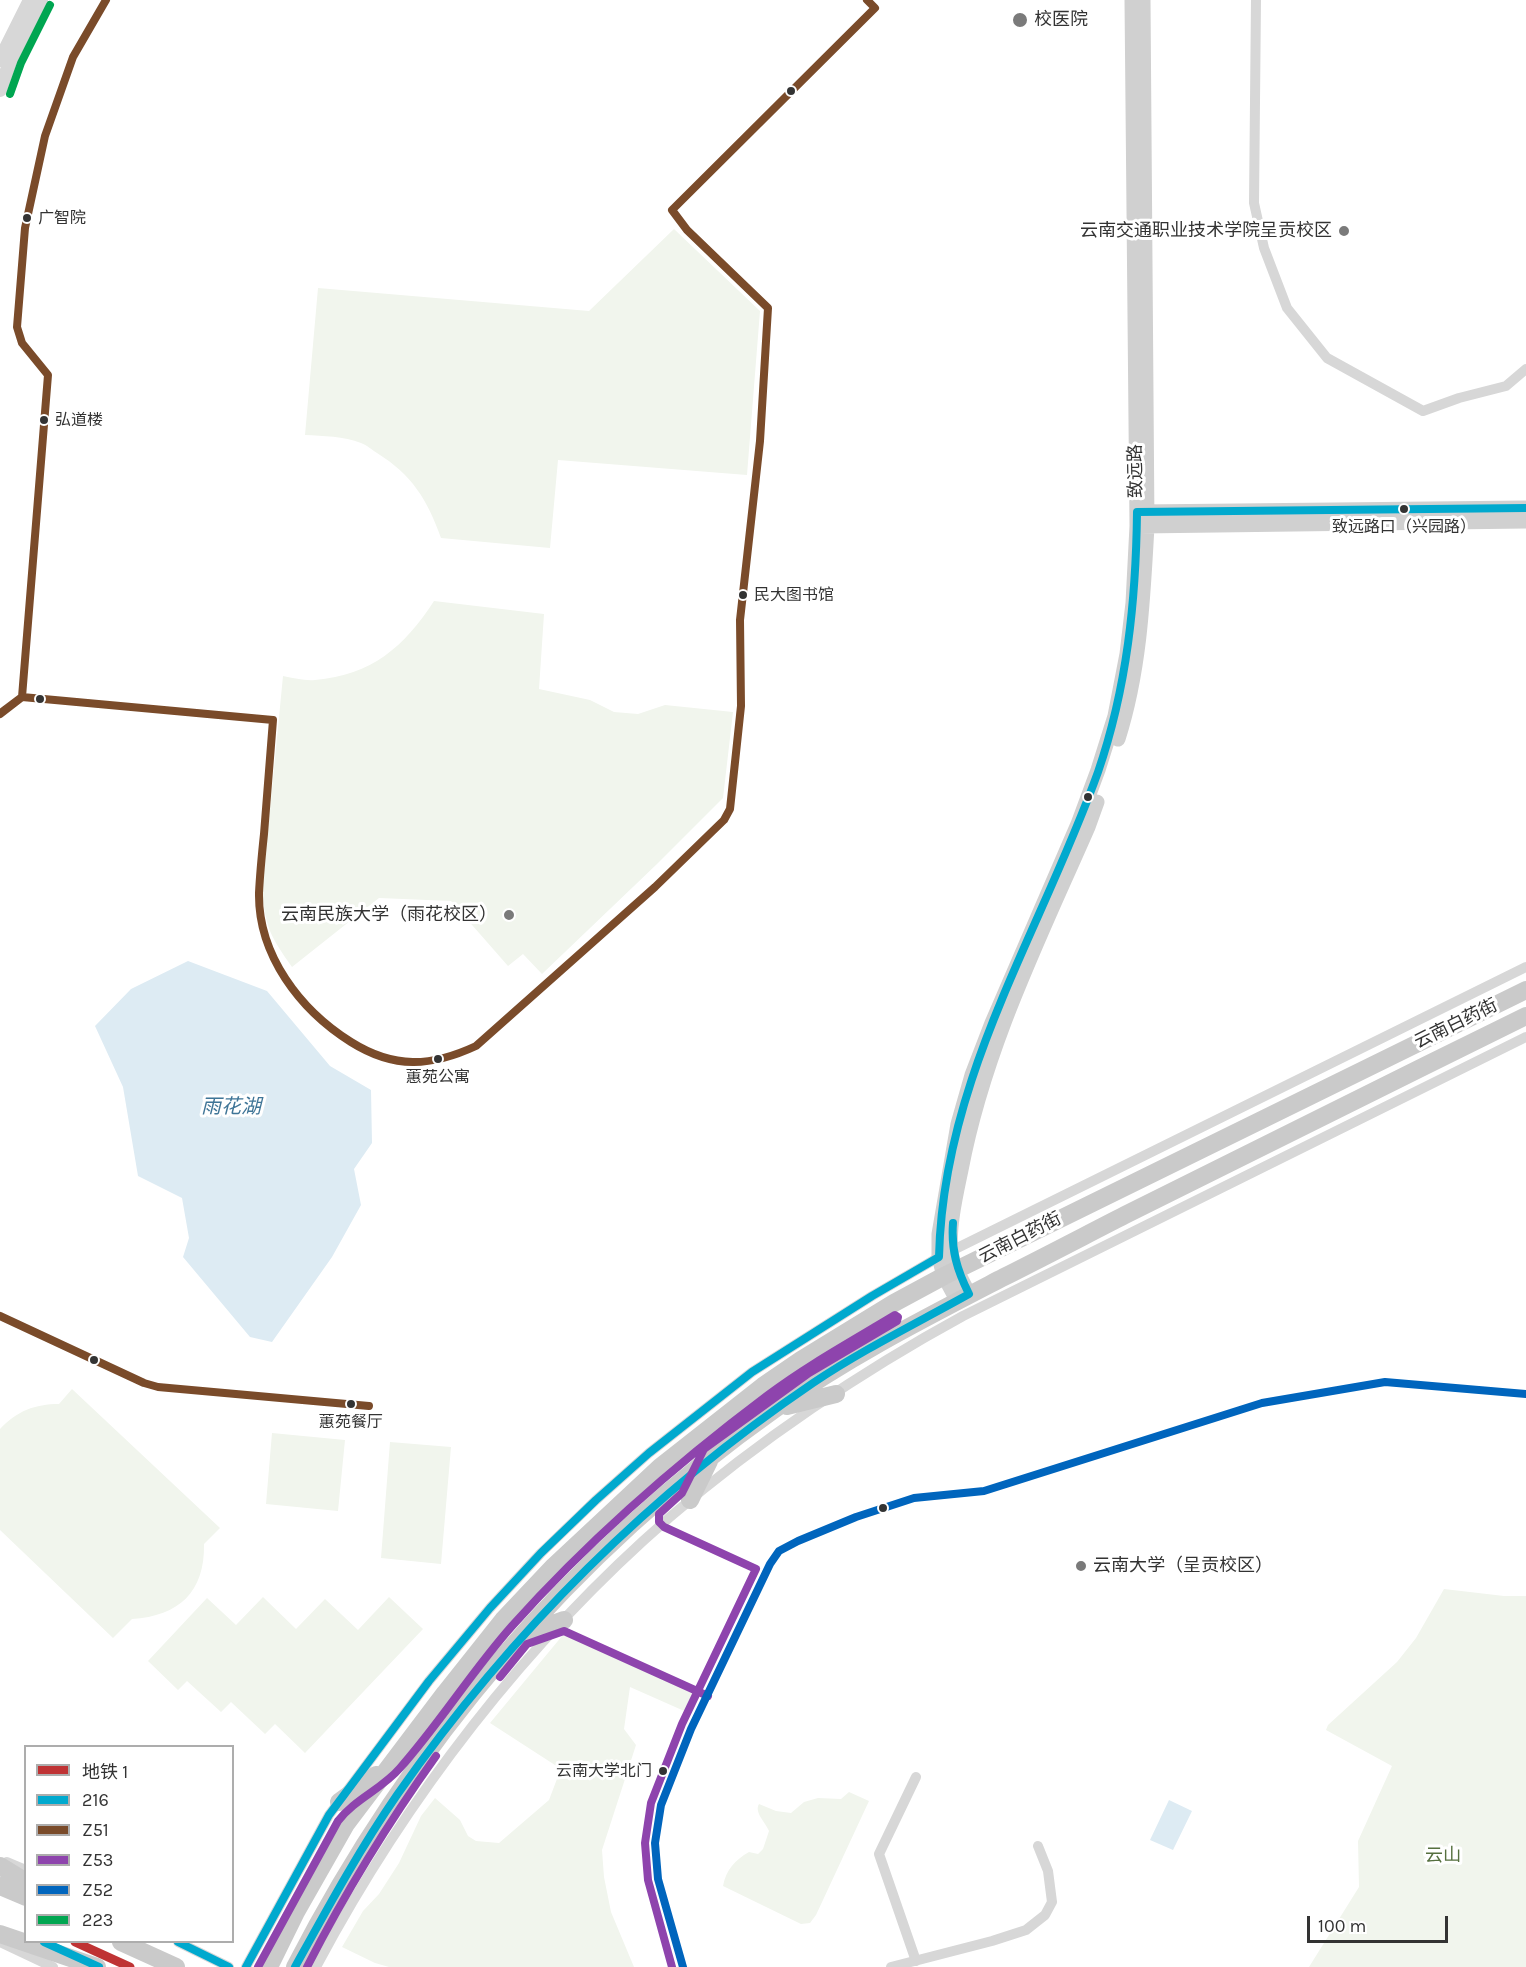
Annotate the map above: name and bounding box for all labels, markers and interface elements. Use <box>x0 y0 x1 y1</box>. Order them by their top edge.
place label: 校医院 <box>1034 9 1088 31</box>
marker: 校医院 <box>1011 11 1029 29</box>
unlabelled marker <box>785 85 797 97</box>
place label: 广智院 <box>38 208 86 228</box>
marker: 广智院 <box>21 212 33 224</box>
place label: 云南交通职业技术学院呈贡校区 <box>1080 220 1332 242</box>
marker: 云南交通职业技术学院呈贡校区 <box>1337 224 1351 238</box>
place label: 弘道楼 <box>55 410 103 430</box>
marker: 弘道楼 <box>38 414 50 426</box>
street label: 致远路 <box>1125 444 1147 498</box>
marker: 致远路口（兴园路） <box>1398 503 1410 515</box>
place label: 致远路口（兴园路） <box>1332 517 1476 537</box>
place label: 民大图书馆 <box>754 585 834 605</box>
marker: 民大图书馆 <box>737 589 749 601</box>
unlabelled marker <box>34 693 46 705</box>
unlabelled marker <box>1082 791 1094 803</box>
place label: 云南民族大学（雨花校区） <box>281 904 497 926</box>
marker: 云南民族大学（雨花校区） <box>502 908 516 922</box>
street label: 云南白药街 <box>1411 995 1501 1053</box>
marker: 蕙苑公寓 <box>432 1053 444 1065</box>
place label: 蕙苑公寓 <box>406 1067 470 1087</box>
water label: 雨花湖 <box>201 1095 261 1119</box>
street label: 云南白药街 <box>975 1208 1065 1268</box>
unlabelled marker <box>88 1354 100 1366</box>
marker: 蕙苑餐厅 <box>345 1398 357 1410</box>
place label: 蕙苑餐厅 <box>319 1412 383 1432</box>
unlabelled marker <box>877 1502 889 1514</box>
place label: 云南大学（呈贡校区） <box>1093 1555 1273 1577</box>
marker: 云南大学（呈贡校区） <box>1074 1559 1088 1573</box>
legend <box>24 1745 234 1943</box>
text: 地铁 1 <box>82 1761 128 1783</box>
place label: 云南大学北门 <box>556 1761 652 1781</box>
marker: 云南大学北门 <box>657 1765 669 1777</box>
text: 216 <box>82 1789 109 1811</box>
text: Z51 <box>82 1819 109 1841</box>
park label: 云山 <box>1425 1845 1461 1867</box>
text: Z53 <box>82 1849 113 1871</box>
text: Z52 <box>82 1879 113 1901</box>
scale bar <box>1310 1904 1451 1942</box>
text: 223 <box>82 1909 114 1931</box>
text: 100 m <box>1318 1915 1366 1937</box>

